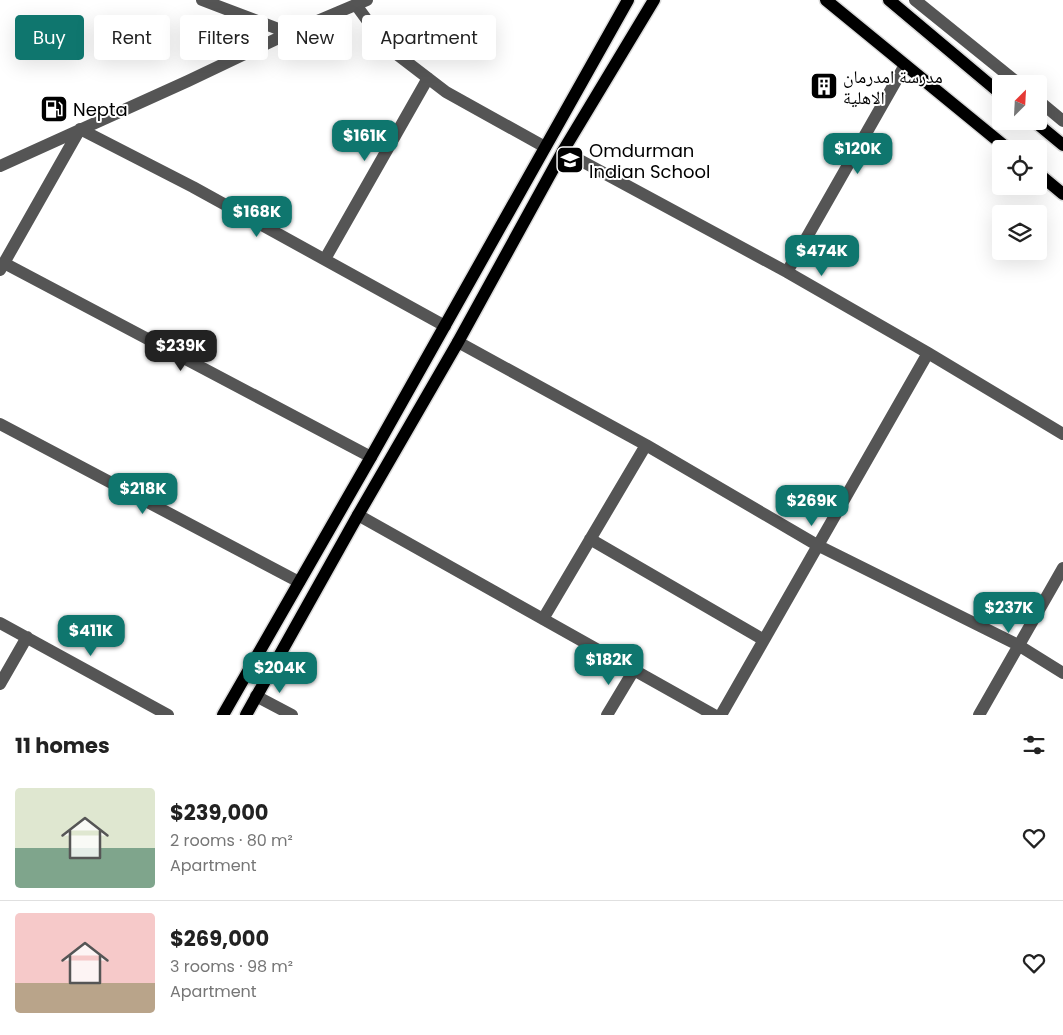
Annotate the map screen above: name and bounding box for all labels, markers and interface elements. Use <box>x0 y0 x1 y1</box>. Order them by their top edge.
chip: Buy <box>15 15 84 60</box>
chip: Rent <box>94 15 170 60</box>
chip: Filters <box>180 15 268 60</box>
chip: New <box>278 15 352 60</box>
chip: Apartment <box>362 15 496 60</box>
place label: مدرسة امدرمان الاهلية <box>843 64 943 110</box>
building icon: مدرسة امدرمان الاهلية <box>809 71 839 101</box>
north arrow <box>992 75 1048 130</box>
map controls <box>992 75 1047 260</box>
fuel station icon: Nepta <box>39 94 69 124</box>
place label: Nepta <box>73 97 128 122</box>
pin: $161K <box>330 120 400 162</box>
text: $161K <box>343 124 387 147</box>
pin: $120K <box>823 132 893 175</box>
text: $120K <box>834 137 882 160</box>
place label: Omdurman Indian School <box>589 138 711 184</box>
button: locate <box>992 140 1047 195</box>
school or university icon: Omdurman Indian School <box>555 145 585 175</box>
pin: $168K <box>222 196 292 238</box>
text: $168K <box>233 200 281 223</box>
button: layers <box>992 205 1047 260</box>
pin: $474K <box>787 234 857 277</box>
text: $474K <box>796 239 848 262</box>
pin: $239K <box>146 330 216 372</box>
text: $239K <box>156 334 206 357</box>
pin: $218K <box>108 472 178 515</box>
text: $218K <box>119 477 167 500</box>
pin: $269K <box>777 484 847 527</box>
text: $269K <box>787 489 837 512</box>
pin: $237K <box>974 592 1044 634</box>
text: $237K <box>984 596 1034 619</box>
pin: $411K <box>56 614 126 657</box>
text: $411K <box>69 619 113 642</box>
pin: $182K <box>574 644 644 686</box>
text: $182K <box>585 648 633 671</box>
pin: $204K <box>245 652 315 694</box>
text: $204K <box>254 656 306 679</box>
text: 11 homes <box>15 731 110 760</box>
icon: filters <box>1020 731 1048 759</box>
text: $239,000 <box>170 798 269 827</box>
icon: home <box>55 808 115 868</box>
icon: heart <box>1020 824 1048 852</box>
text: 2 rooms · 80 m² <box>170 829 293 852</box>
text: Apartment <box>170 854 257 877</box>
text: $269,000 <box>170 924 269 953</box>
icon: home <box>55 933 115 993</box>
icon: heart <box>1020 949 1048 977</box>
text: 3 rooms · 98 m² <box>170 955 293 978</box>
text: Apartment <box>170 980 257 1003</box>

